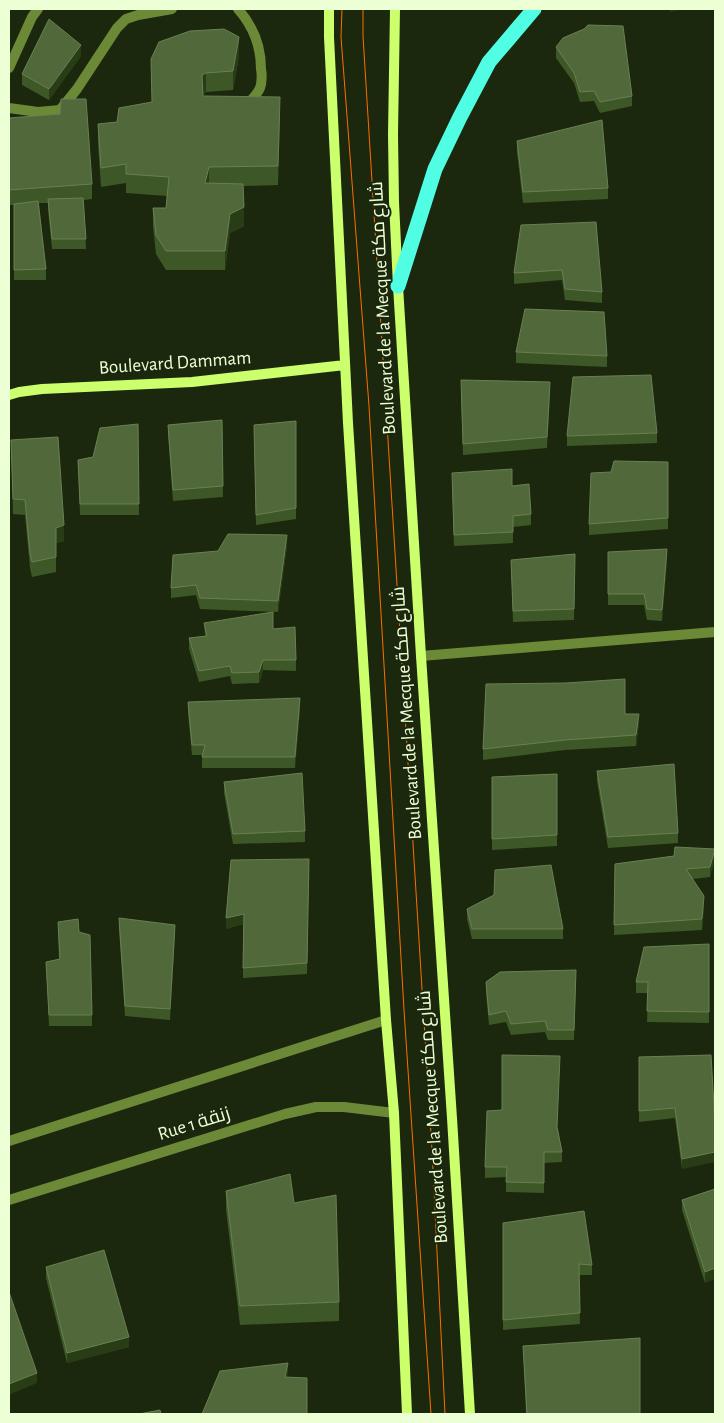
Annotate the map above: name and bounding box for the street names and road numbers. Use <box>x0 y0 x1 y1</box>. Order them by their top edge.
street label: Boulevard de la Mecque شارع مكة <box>366 181 402 435</box>
street label: Boulevard Dammam <box>98 348 252 378</box>
street label: Boulevard de la Mecque شارع مكة <box>388 586 428 840</box>
street label: Boulevard de la Mecque شارع مكة <box>414 990 454 1244</box>
street label: Rue 1 زنقة <box>156 1104 233 1145</box>

